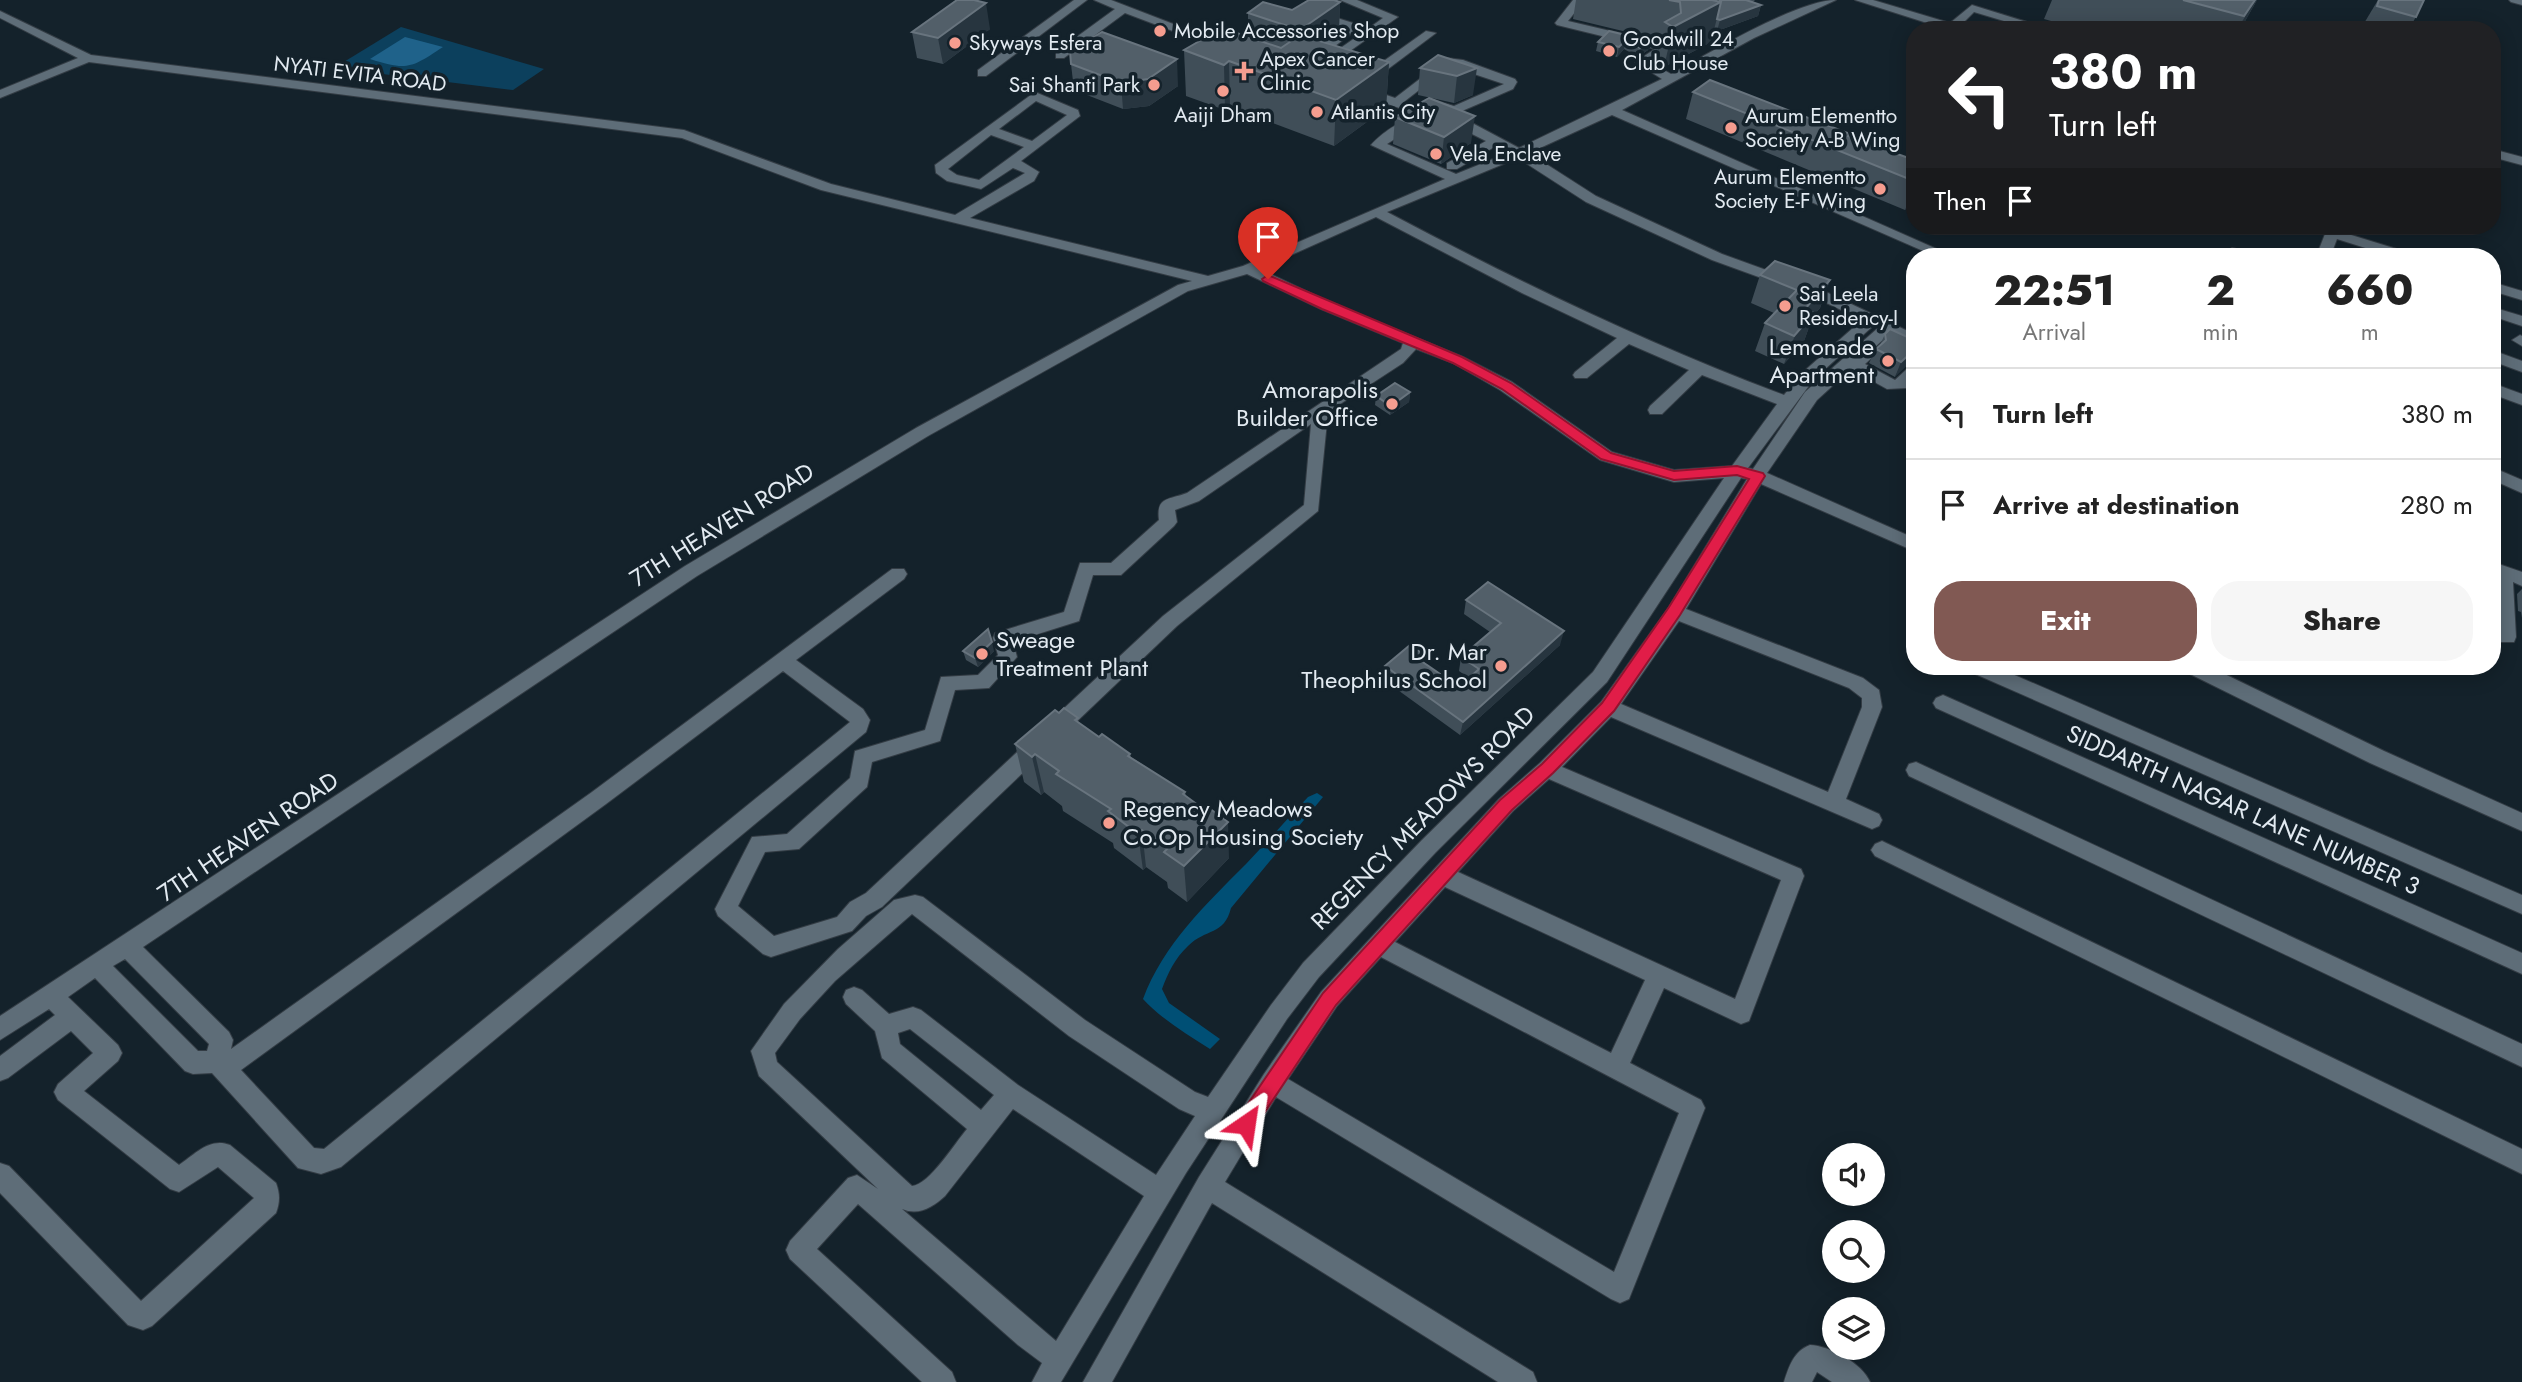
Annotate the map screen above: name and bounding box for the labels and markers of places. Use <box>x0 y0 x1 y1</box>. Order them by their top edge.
place label: Mobile Accessories Shop <box>1174 16 1399 46</box>
marker: Mobile Accessories Shop <box>1152 23 1168 39</box>
place label: Goodwill 24 Club House <box>1623 24 1734 78</box>
place label: Skyways Esfera <box>969 28 1102 58</box>
marker: Skyways Esfera <box>947 35 963 51</box>
marker: Goodwill 24 Club House <box>1601 43 1617 59</box>
place label: Apex Cancer Clinic <box>1260 44 1376 98</box>
marker: Apex Cancer Clinic <box>1234 61 1254 81</box>
place label: Sai Shanti Park <box>1009 70 1141 100</box>
marker: Sai Shanti Park <box>1146 77 1162 93</box>
marker: Aaiji Dham <box>1215 83 1231 99</box>
place label: Atlantis City <box>1331 97 1436 127</box>
place label: Aaiji Dham <box>1174 100 1272 130</box>
place label: Aurum Elementto Society A-B Wing <box>1745 101 1900 155</box>
marker: Atlantis City <box>1309 104 1325 120</box>
marker: Aurum Elementto Society A-B Wing <box>1723 120 1739 136</box>
place label: Vela Enclave <box>1450 139 1562 169</box>
marker: Vela Enclave <box>1428 146 1444 162</box>
place label: Aurum Elementto Society E-F Wing <box>1714 162 1866 216</box>
marker: Aurum Elementto Society E-F Wing <box>1872 181 1888 197</box>
pin <box>1238 207 1298 279</box>
place label: Sai Leela Residency-I <box>1799 279 1898 333</box>
marker: Sai Leela Residency-I <box>1777 298 1793 314</box>
place label: Lemonade Apartment <box>1769 329 1874 392</box>
marker: Lemonade Apartment <box>1880 353 1896 369</box>
place label: Amorapolis Builder Office <box>1236 372 1378 435</box>
marker: Amorapolis Builder Office <box>1384 396 1400 412</box>
place label: Sweage Treatment Plant <box>996 622 1148 685</box>
place label: Dr. Mar Theophilus School <box>1301 634 1488 697</box>
marker: Sweage Treatment Plant <box>974 646 990 662</box>
marker: Dr. Mar Theophilus School <box>1493 658 1509 674</box>
place label: Regency Meadows Co.Op Housing Society <box>1123 791 1364 854</box>
marker: Regency Meadows Co.Op Housing Society <box>1101 815 1117 831</box>

